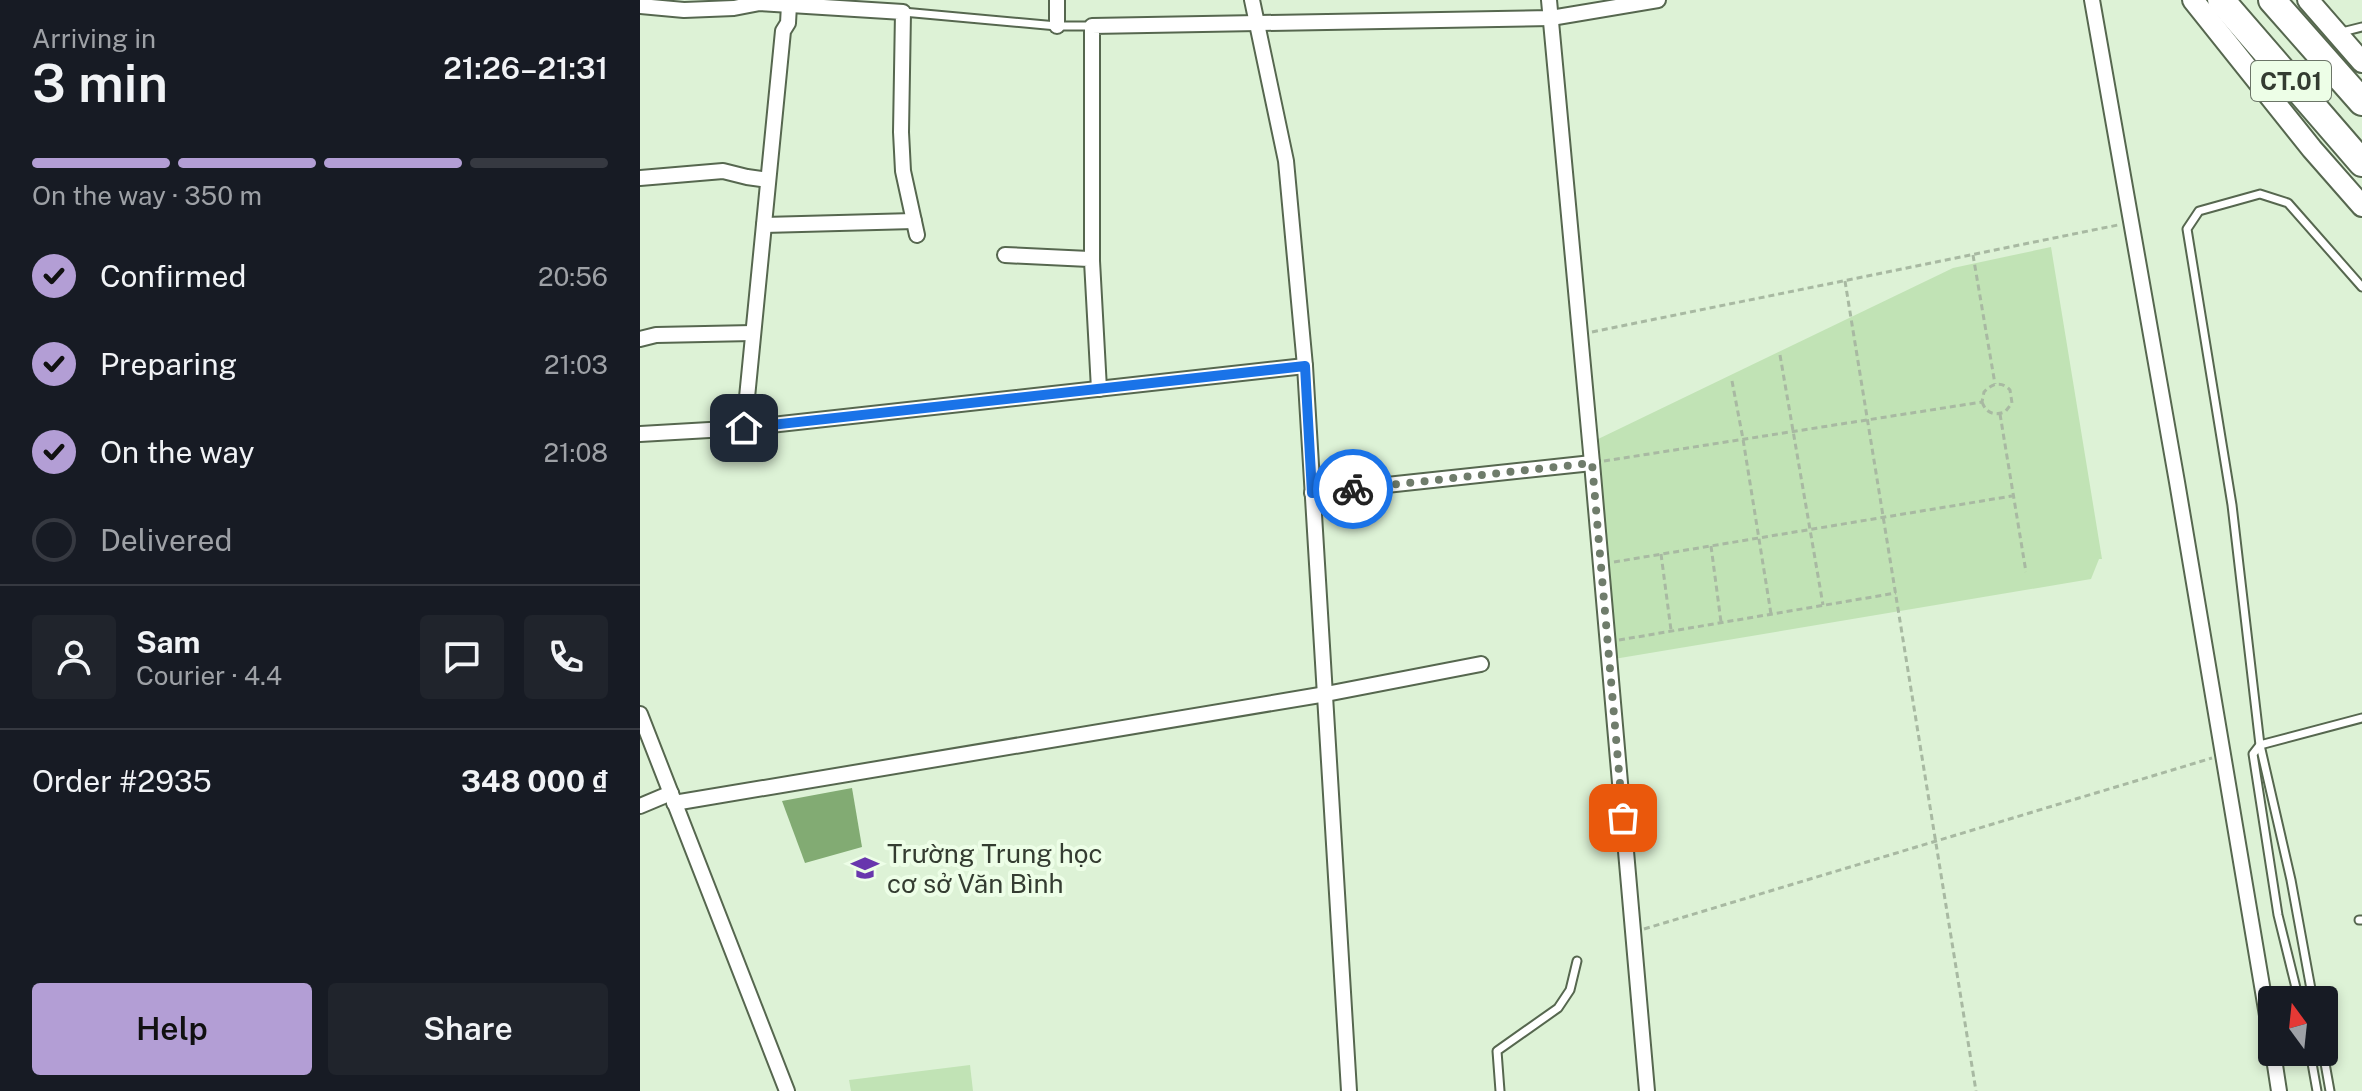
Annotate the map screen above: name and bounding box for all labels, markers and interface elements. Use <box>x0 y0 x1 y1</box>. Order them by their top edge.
text: Arriving in <box>32 23 156 54</box>
text: 21:26–21:31 <box>443 50 608 86</box>
text: 3 min <box>32 53 168 114</box>
road number: CT.01 <box>2251 61 2331 101</box>
text: On the way · 350 m <box>32 180 262 211</box>
icon: check <box>32 254 76 298</box>
text: Confirmed <box>100 258 246 294</box>
text: 20:56 <box>538 261 608 292</box>
icon: check <box>32 342 76 386</box>
text: Preparing <box>100 346 237 382</box>
text: 21:03 <box>544 349 608 380</box>
pin <box>710 394 778 462</box>
icon: home <box>722 406 766 450</box>
icon: check <box>32 430 76 474</box>
text: On the way <box>100 434 254 470</box>
text: 21:08 <box>543 437 608 468</box>
courier <box>1313 449 1393 529</box>
icon: bike <box>1331 467 1375 511</box>
text: Delivered <box>100 522 232 558</box>
button: person <box>32 615 116 699</box>
button: chat <box>420 615 504 699</box>
button: phone <box>524 615 608 699</box>
text: Sam <box>136 624 200 660</box>
text: Courier · 4.4 <box>136 660 282 691</box>
text: Order #2935 <box>32 763 212 799</box>
text: 348 000 ₫ <box>461 763 608 799</box>
pin <box>1589 784 1657 852</box>
icon: bag <box>1601 796 1645 840</box>
place label: Trường Trung học cơ sở Văn Bình <box>887 838 1103 899</box>
school or university icon: Trường Trung học cơ sở Văn Bình <box>850 853 880 883</box>
button: Help <box>32 983 312 1075</box>
button: Share <box>328 983 608 1075</box>
north arrow <box>2258 986 2338 1066</box>
map controls <box>2258 986 2338 1066</box>

